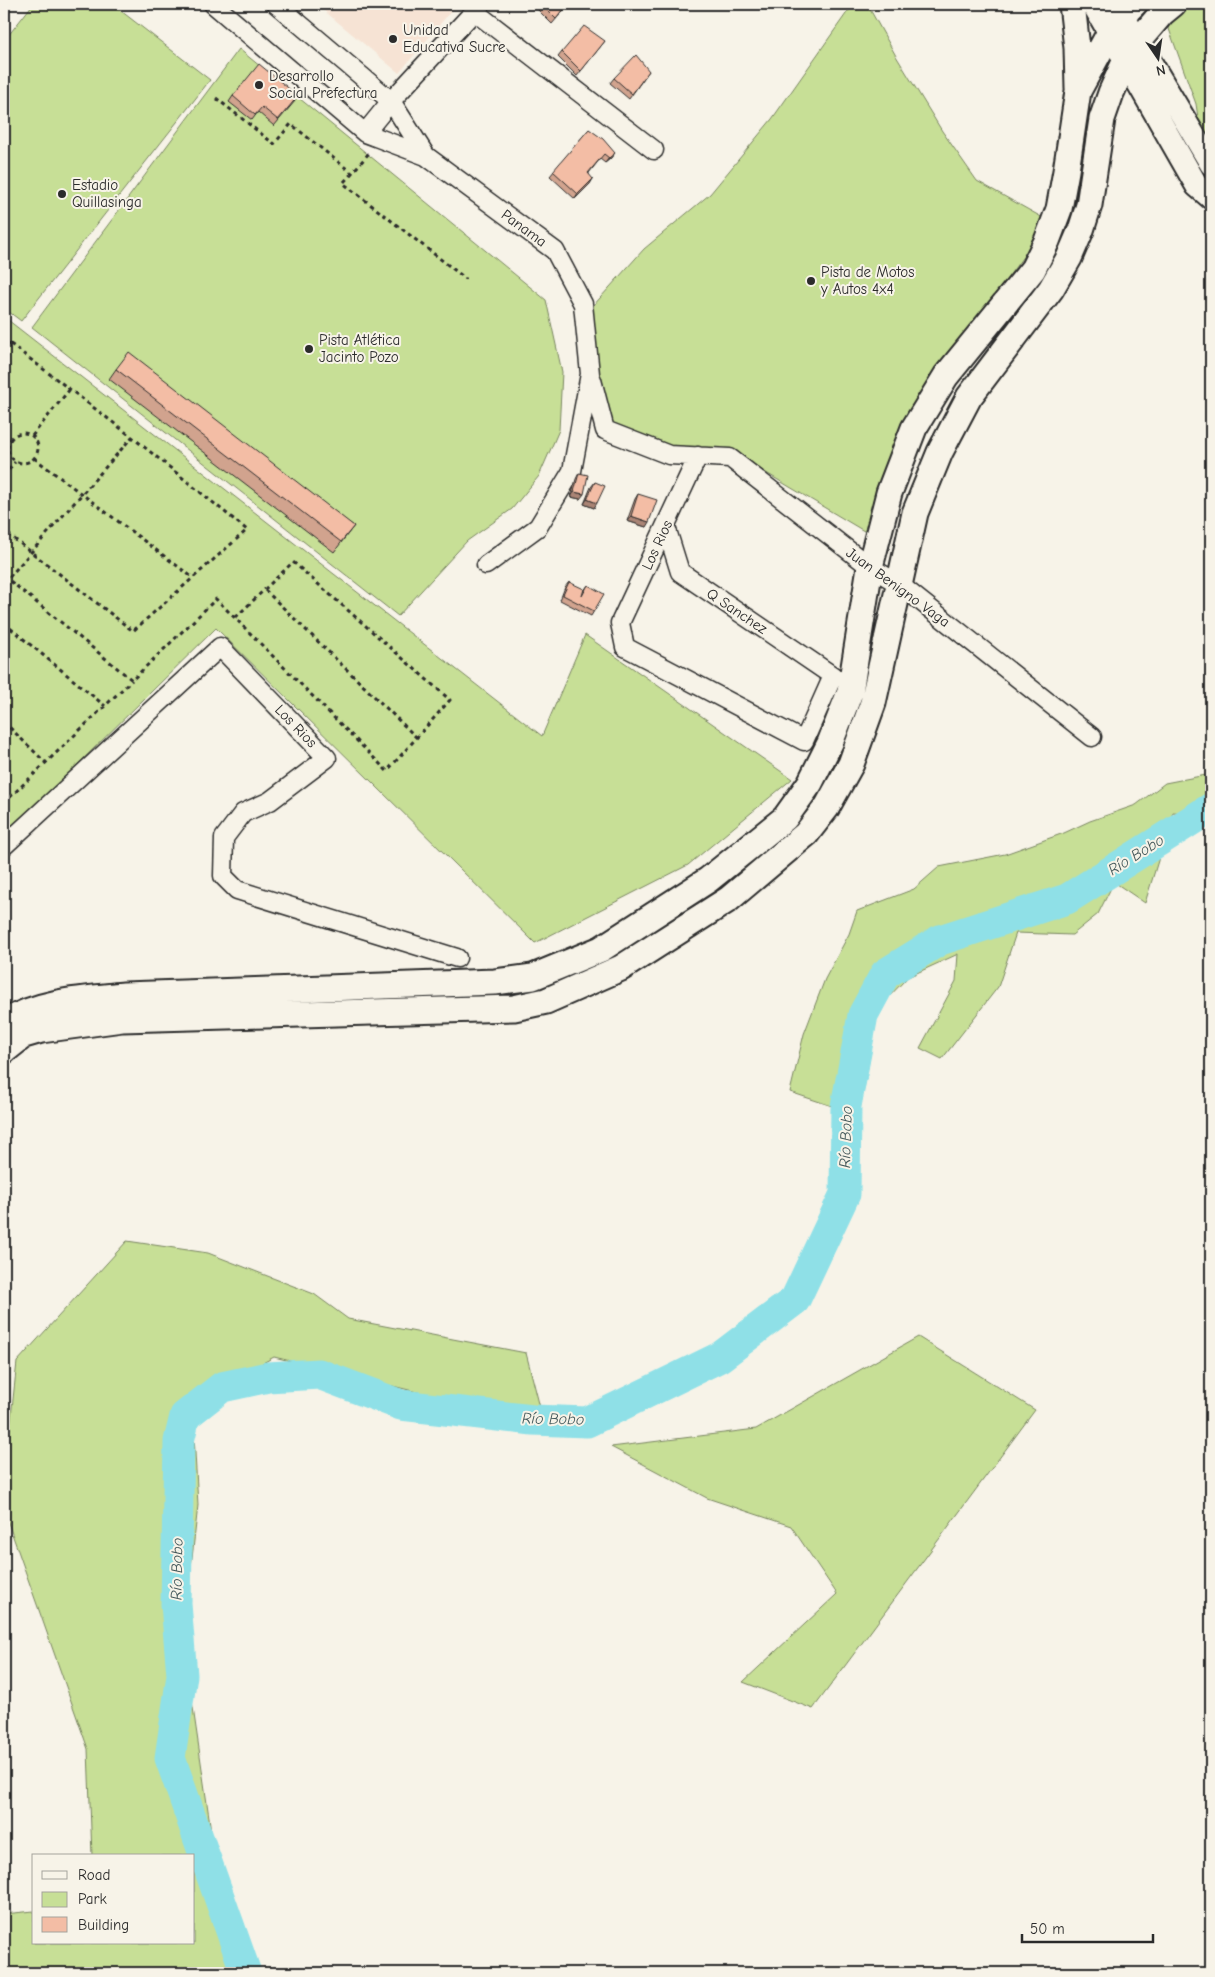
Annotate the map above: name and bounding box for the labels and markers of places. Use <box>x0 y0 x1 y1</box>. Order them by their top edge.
place label: Unidad Educativa Sucre <box>403 21 506 56</box>
marker: Unidad Educativa Sucre <box>387 33 399 45</box>
place label: Desarrollo Social Prefectura <box>269 67 378 102</box>
marker: Desarrollo Social Prefectura <box>253 79 265 91</box>
place label: Estadio Quillasinga <box>72 176 142 211</box>
marker: Estadio Quillasinga <box>56 188 68 200</box>
place label: Pista de Motos y Autos 4x4 <box>820 263 914 298</box>
marker: Pista de Motos y Autos 4x4 <box>805 275 817 287</box>
place label: Pista Atlética Jacinto Pozo <box>319 331 400 366</box>
marker: Pista Atlética Jacinto Pozo <box>303 343 315 355</box>

